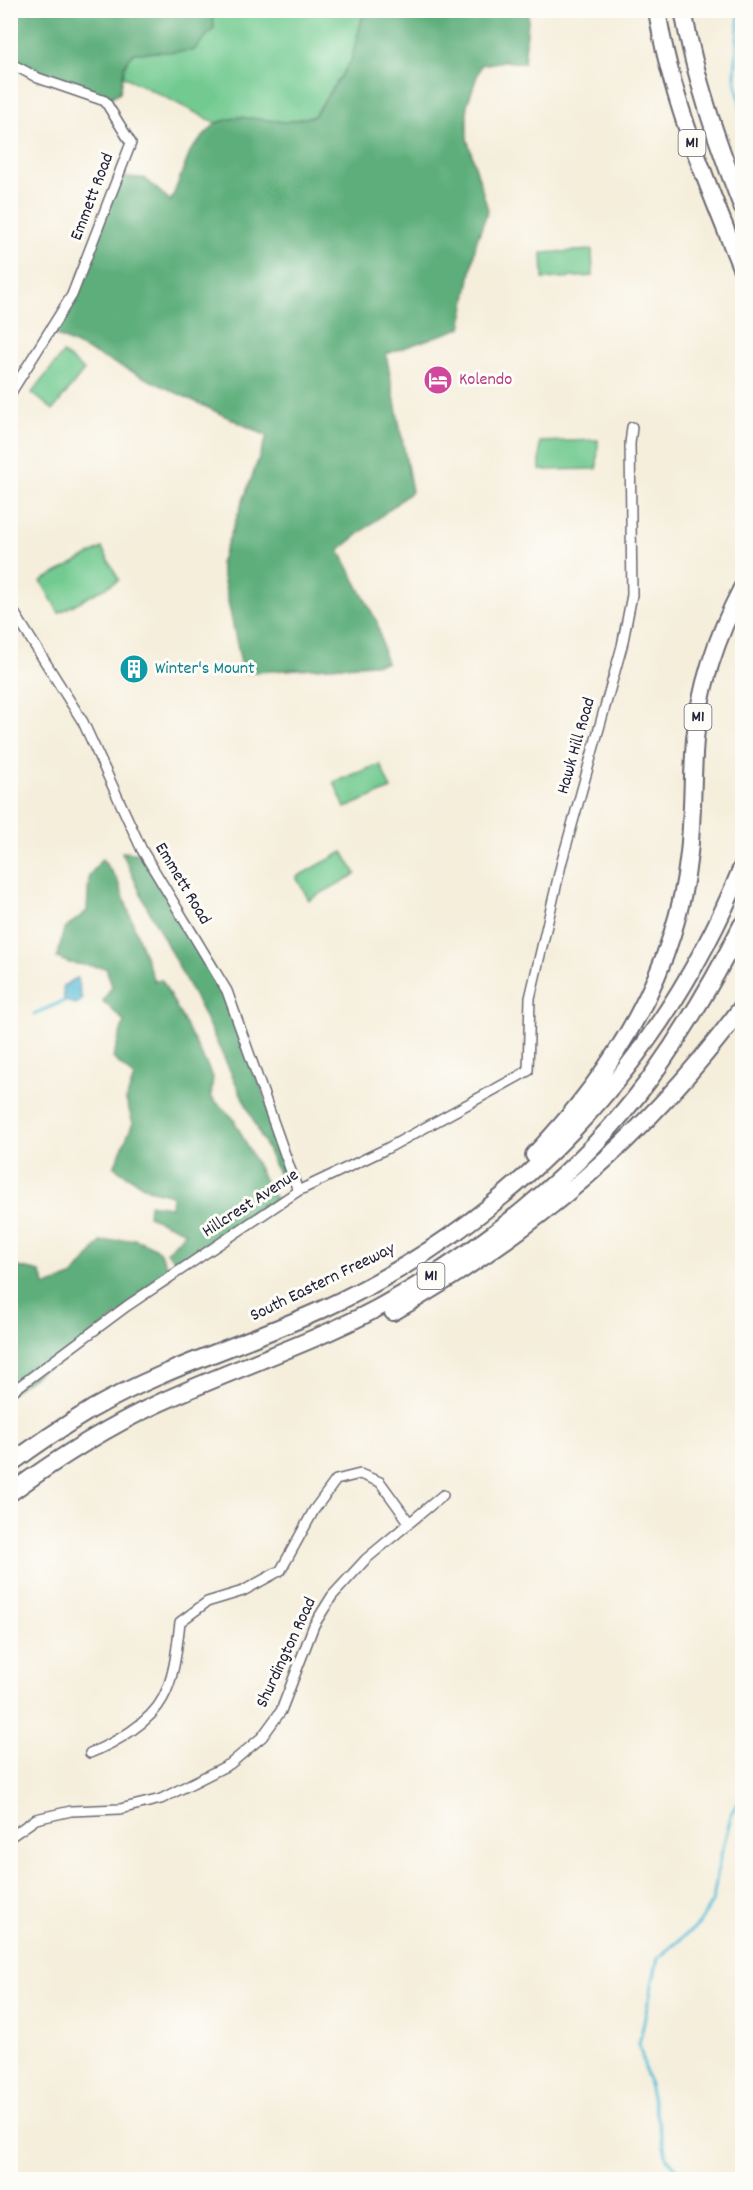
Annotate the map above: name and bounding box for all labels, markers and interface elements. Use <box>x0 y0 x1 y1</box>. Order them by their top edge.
road number: M1 <box>678 130 706 156</box>
street label: Emmett Road <box>65 150 121 244</box>
hotel icon: Kolendo <box>422 364 454 396</box>
place label: Kolendo <box>459 368 512 393</box>
building icon: Winter's Mount <box>118 653 150 685</box>
place label: Winter's Mount <box>155 657 255 682</box>
street label: Hawk Hill Road <box>551 695 603 797</box>
road number: M1 <box>684 704 712 730</box>
street label: Emmett Road <box>148 838 216 930</box>
street label: Hillcrest Avenue <box>198 1163 304 1245</box>
street label: South Eastern Freeway <box>246 1237 400 1329</box>
road number: M1 <box>418 1263 444 1289</box>
street label: Shurdington Road <box>250 1594 324 1712</box>

